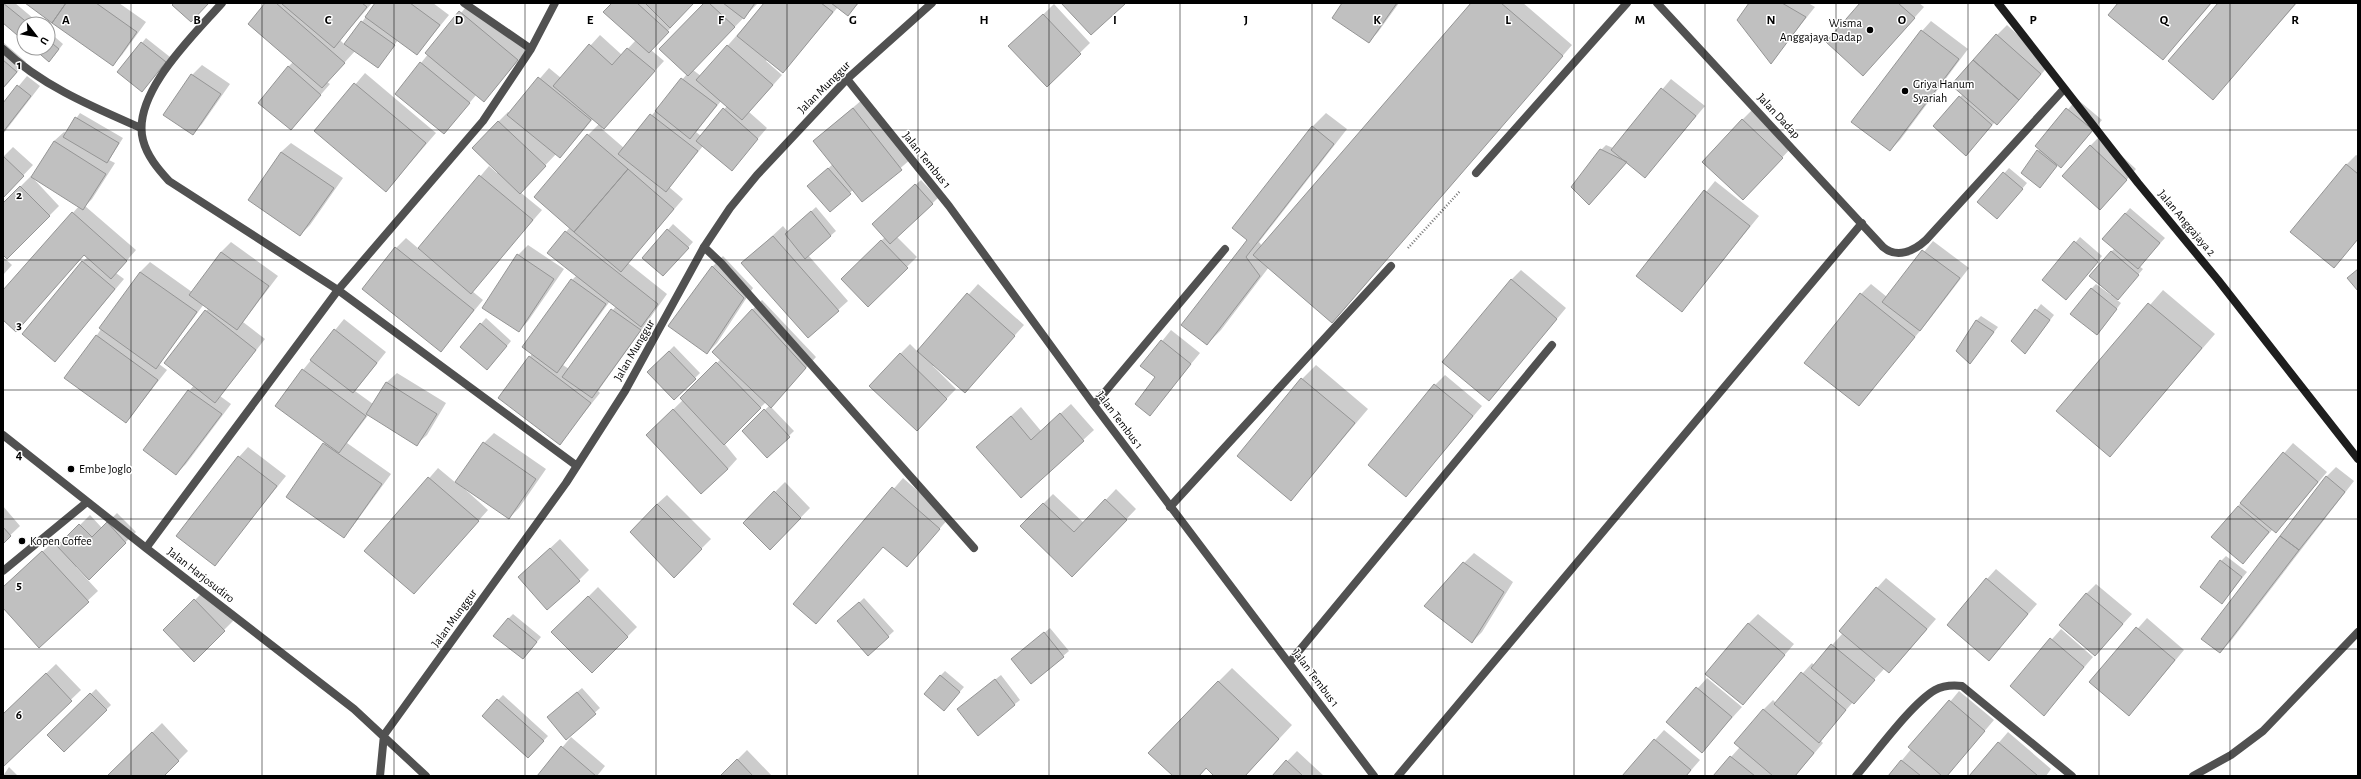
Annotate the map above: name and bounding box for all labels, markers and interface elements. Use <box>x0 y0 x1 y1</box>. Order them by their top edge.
text: A <box>62 14 70 27</box>
text: B <box>193 14 201 27</box>
text: C <box>325 14 332 27</box>
text: D <box>455 14 464 27</box>
text: E <box>587 14 594 27</box>
text: F <box>718 14 725 27</box>
text: G <box>849 14 857 27</box>
text: H <box>979 14 989 27</box>
text: I <box>1113 14 1117 27</box>
text: J <box>1244 14 1248 27</box>
text: K <box>1373 14 1381 27</box>
text: L <box>1505 14 1511 27</box>
text: M <box>1635 14 1645 27</box>
text: N <box>1766 14 1776 27</box>
text: O <box>1898 14 1907 27</box>
text: P <box>2029 14 2037 27</box>
text: Q <box>2160 14 2170 27</box>
text: R <box>2291 14 2299 27</box>
north arrow <box>16 16 56 56</box>
place label: Wisma Anggajaya Dadap <box>1780 17 1862 44</box>
marker: Wisma Anggajaya Dadap <box>1865 25 1875 35</box>
text: U <box>38 35 51 47</box>
street label: Jalan Munggur <box>796 58 853 115</box>
text: 1 <box>17 59 21 72</box>
place label: Griya Hanum Syariah <box>1913 78 1974 105</box>
marker: Griya Hanum Syariah <box>1900 86 1910 96</box>
street label: Jalan Dadap <box>1755 91 1803 141</box>
street label: Jalan Tembus 1 <box>901 130 953 190</box>
street label: Jalan Anggajaya 2 <box>2155 188 2218 259</box>
text: 2 <box>16 189 22 202</box>
street label: Jalan Munggur <box>612 317 656 383</box>
text: 3 <box>16 319 22 332</box>
street label: Jalan Tembus 1 <box>1095 389 1145 451</box>
text: 4 <box>16 449 23 462</box>
place label: Embe Joglo <box>79 463 132 475</box>
marker: Embe Joglo <box>66 464 76 474</box>
place label: Kopen Coffee <box>30 535 92 547</box>
marker: Kopen Coffee <box>17 536 27 546</box>
street label: Jalan Harjosudiro <box>165 545 237 606</box>
text: 5 <box>16 579 22 592</box>
street label: Jalan Munggur <box>429 587 479 649</box>
street label: Jalan Tembus 1 <box>1291 647 1341 709</box>
text: 6 <box>16 709 22 722</box>

